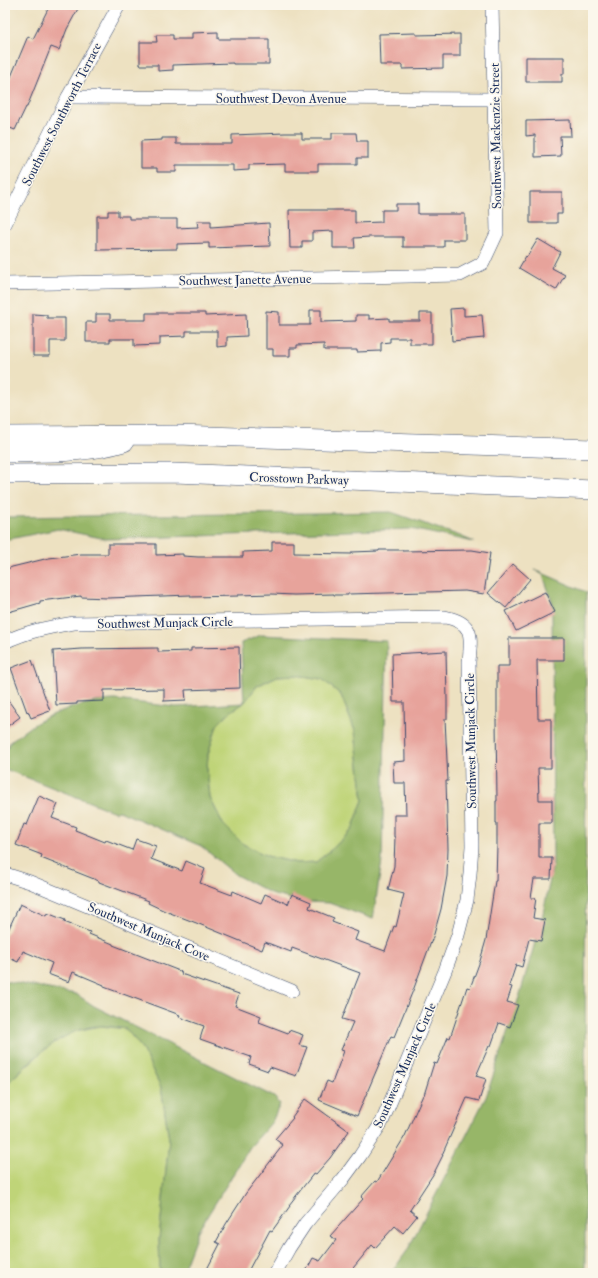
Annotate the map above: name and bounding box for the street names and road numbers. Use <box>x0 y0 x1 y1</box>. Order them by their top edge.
street label: Southwest Southworth Terrace <box>19 40 105 189</box>
street label: Southwest Mackenzie Street <box>487 63 505 209</box>
street label: Southwest Devon Avenue <box>216 91 347 107</box>
street label: Southwest Janette Avenue <box>179 271 312 289</box>
street label: Crosstown Parkway <box>249 469 349 490</box>
street label: Southwest Munjack Circle <box>97 614 234 632</box>
street label: Southwest Munjack Circle <box>462 672 480 809</box>
street label: Southwest Munjack Cove <box>85 899 212 965</box>
street label: Southwest Munjack Circle <box>370 1000 440 1131</box>

